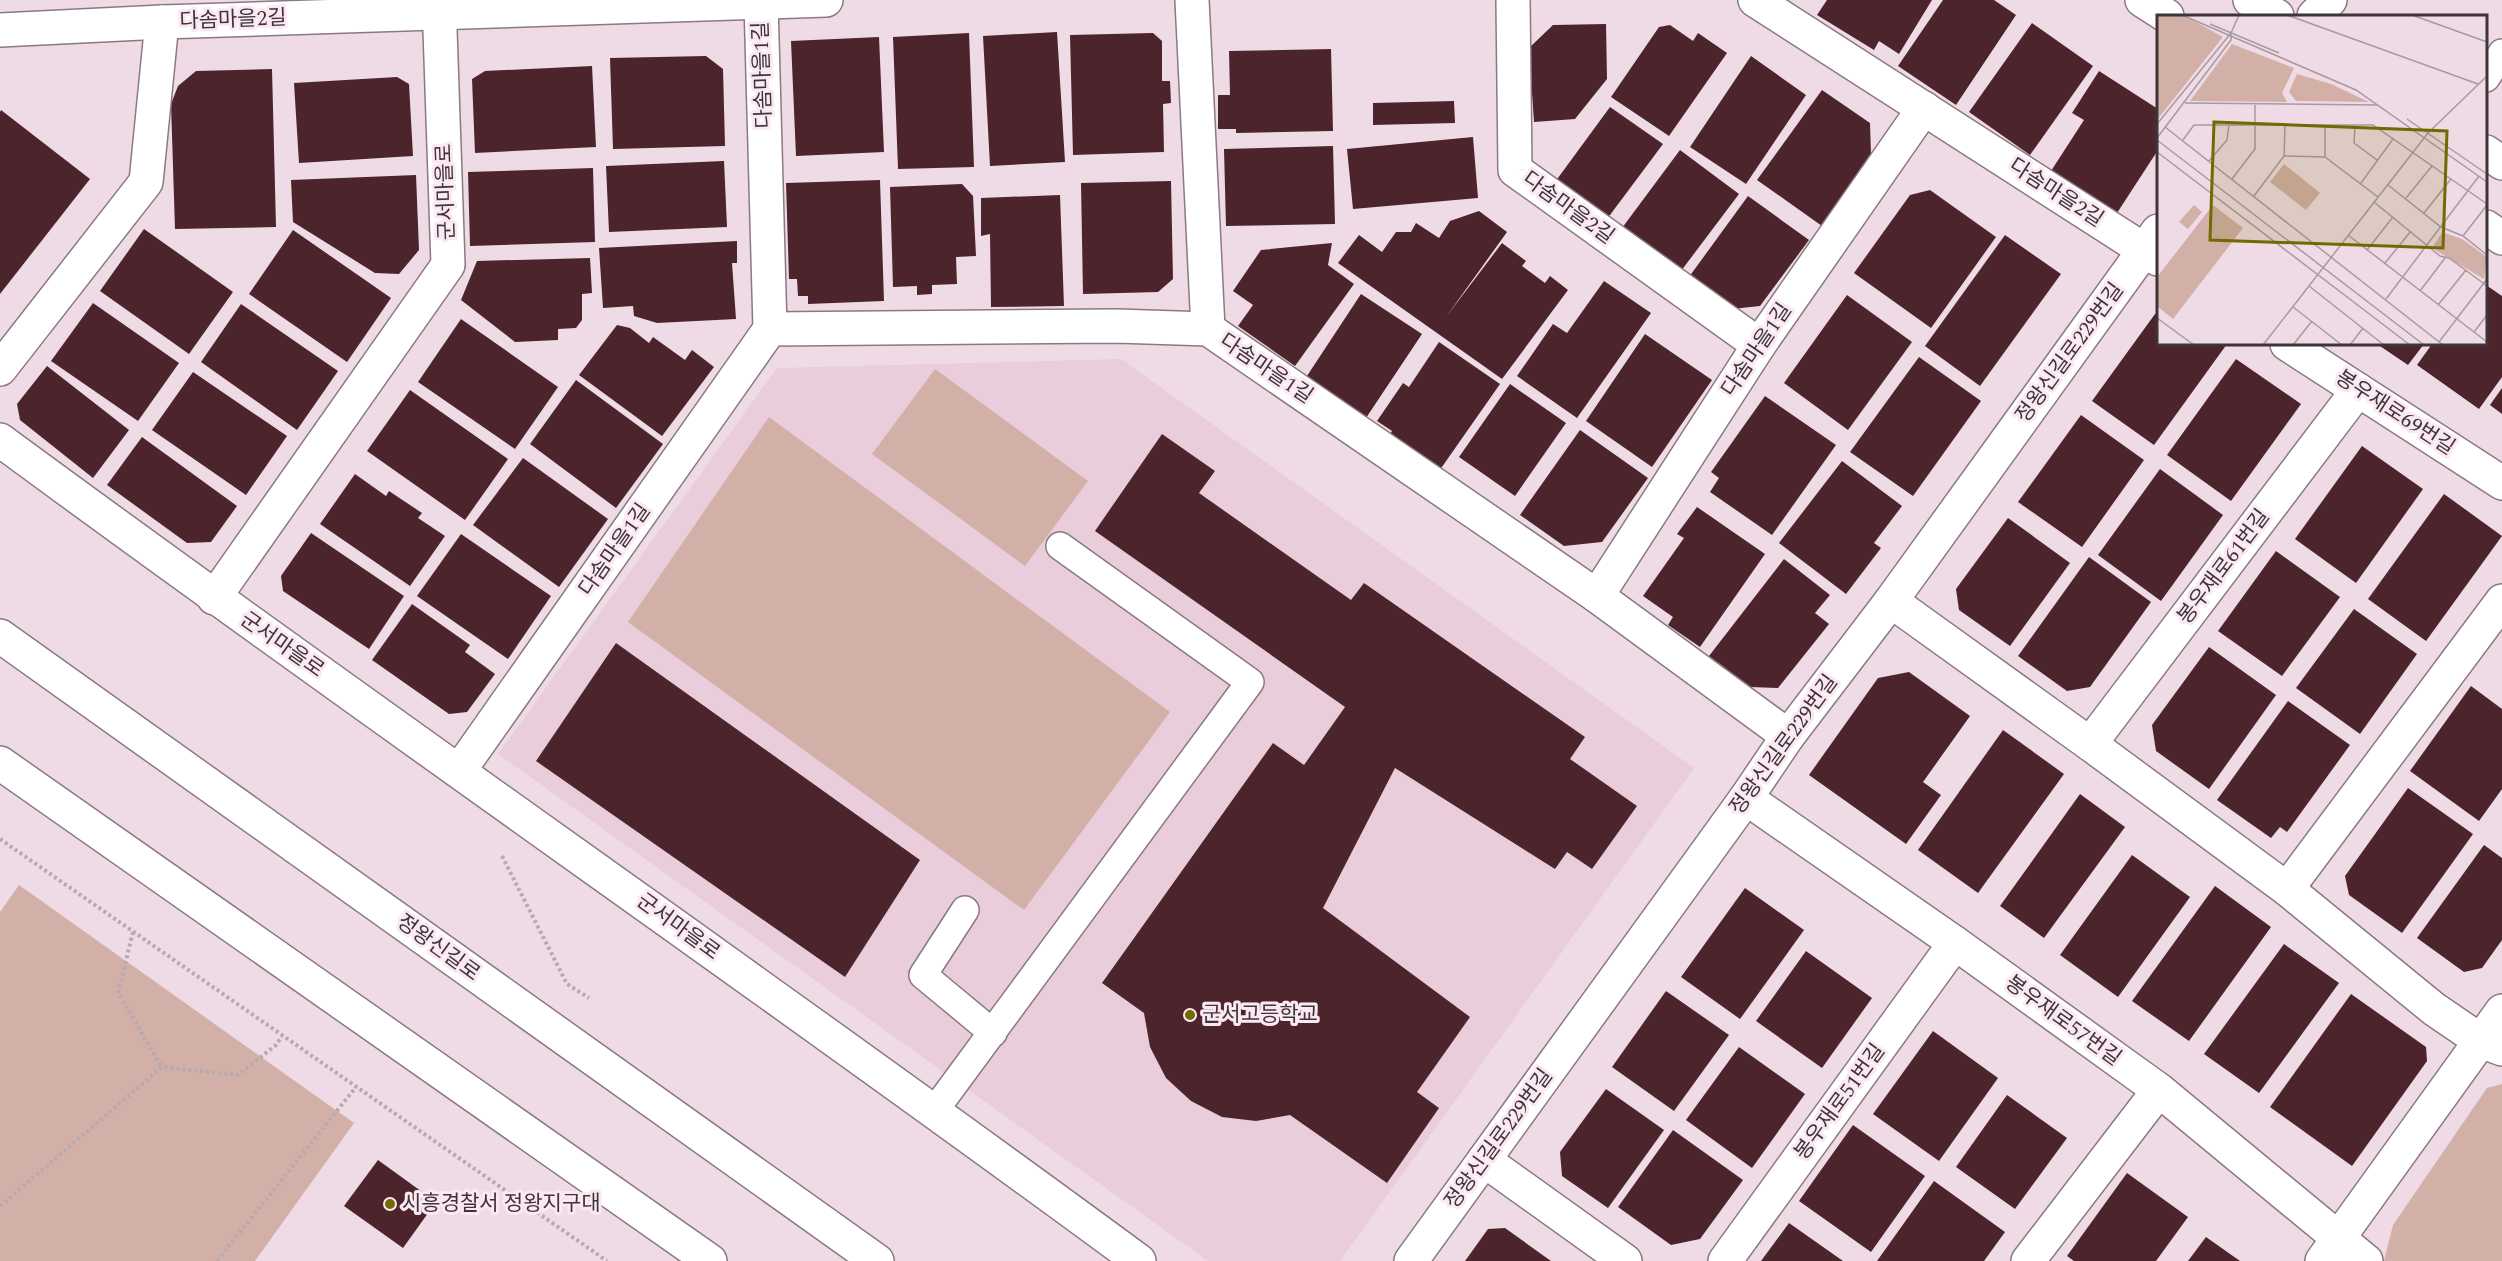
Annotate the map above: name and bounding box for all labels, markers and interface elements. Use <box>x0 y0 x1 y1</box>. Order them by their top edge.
street label: 다솜마을2길 <box>179 2 287 38</box>
inset map <box>2157 15 2487 345</box>
street label: 다솜마을1길 <box>745 21 781 129</box>
street label: 군서마을로 <box>428 143 464 241</box>
street label: 다솜마을2길 <box>2002 150 2110 236</box>
street label: 다솜마을2길 <box>1515 164 1621 252</box>
street label: 정왕신길로229번길 <box>2008 276 2132 430</box>
street label: 다솜마을1길 <box>1714 297 1800 403</box>
street label: 다솜마을1길 <box>1213 326 1319 412</box>
street label: 봉우재로69번길 <box>2329 362 2461 464</box>
street label: 다솜마을1길 <box>571 497 659 603</box>
street label: 봉우재로61번길 <box>2170 503 2278 631</box>
street label: 군서마을로 <box>233 604 331 686</box>
street label: 정왕신길로229번길 <box>1722 668 1846 822</box>
street label: 군서마을로 <box>630 886 726 968</box>
street label: 정왕신길로 <box>390 907 486 989</box>
street label: 봉우재로57번길 <box>1998 968 2128 1074</box>
place label: 군서고등학교 <box>1202 999 1318 1031</box>
marker: 군서고등학교 <box>1183 1008 1197 1022</box>
street label: 봉우재로51번길 <box>1787 1037 1893 1167</box>
street label: 정왕신길로229번길 <box>1437 1062 1561 1216</box>
place label: 시흥경찰서 정왕지구대 <box>402 1188 600 1220</box>
marker: 시흥경찰서 정왕지구대 <box>383 1197 397 1211</box>

